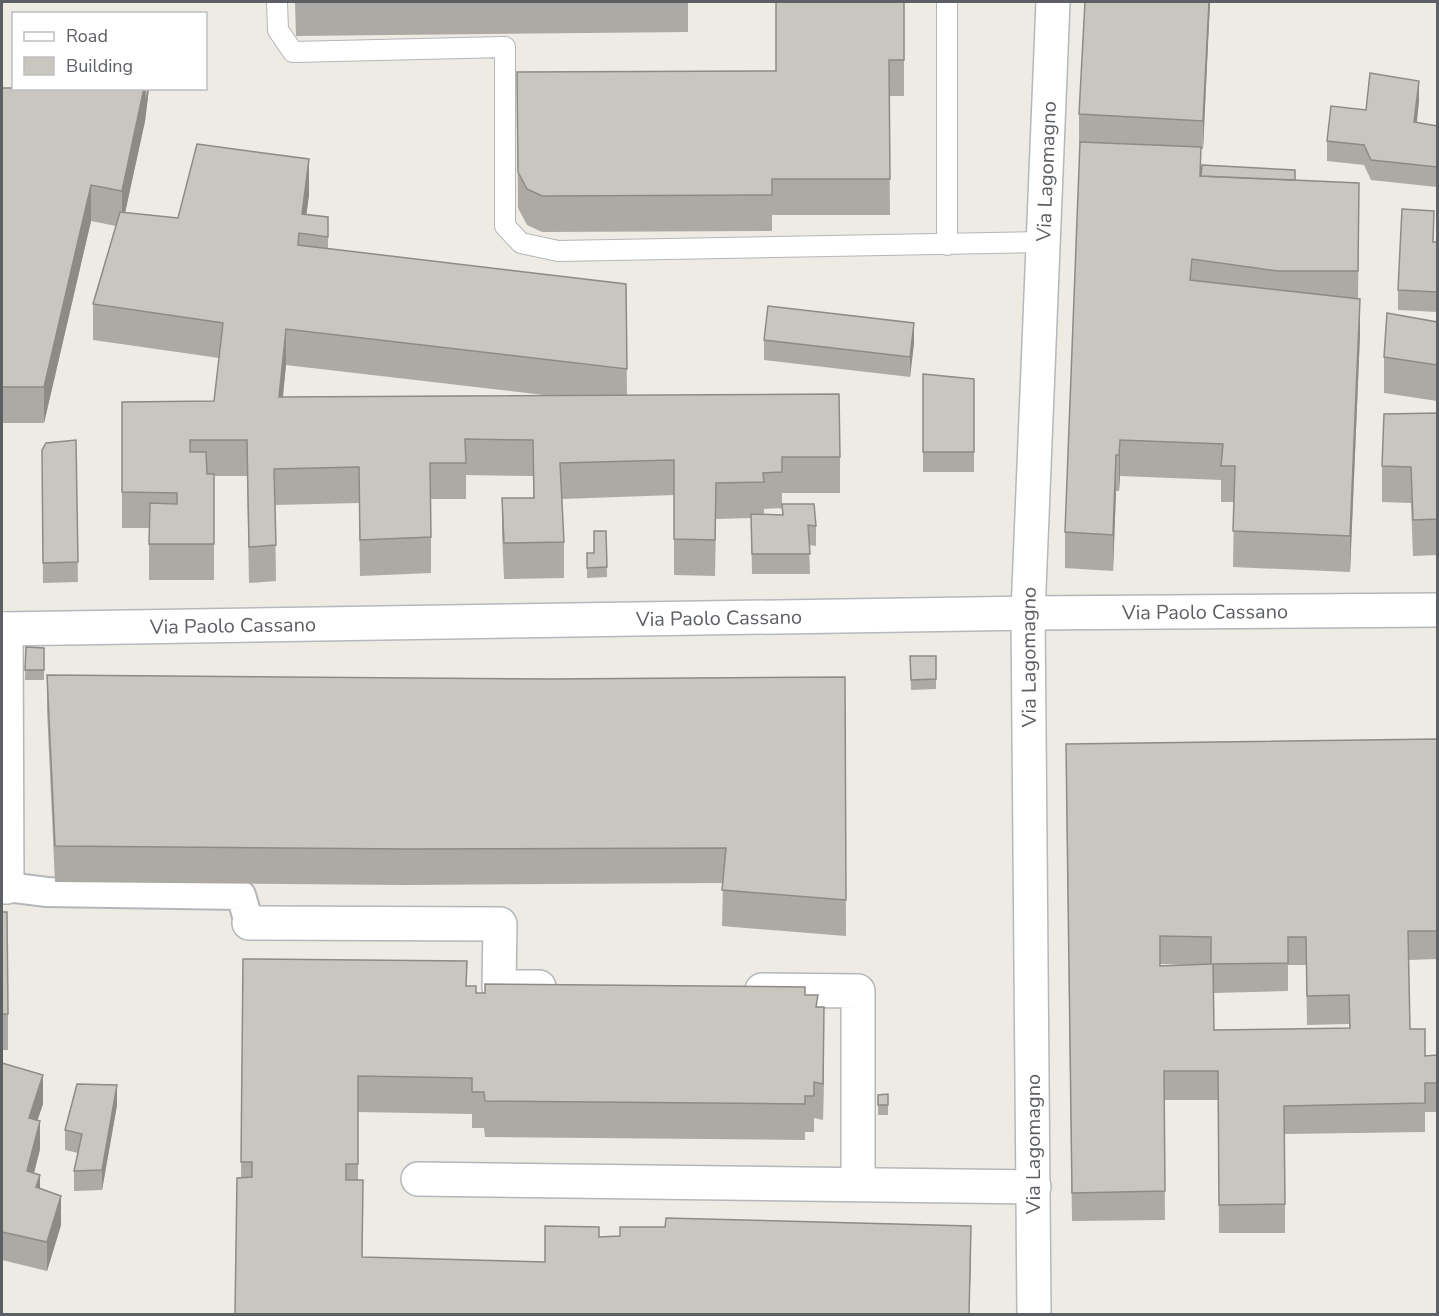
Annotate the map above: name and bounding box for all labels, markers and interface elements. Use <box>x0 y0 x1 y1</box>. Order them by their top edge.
legend <box>12 12 207 90</box>
text: Road <box>66 24 108 48</box>
text: Building <box>66 54 133 78</box>
street label: Via Lagomagno <box>1030 101 1062 243</box>
street label: Via Lagomagno <box>1014 586 1043 728</box>
street label: Via Paolo Cassano <box>1121 598 1288 626</box>
street label: Via Paolo Cassano <box>635 603 802 633</box>
street label: Via Paolo Cassano <box>149 611 316 640</box>
street label: Via Lagomagno <box>1020 1074 1047 1215</box>

